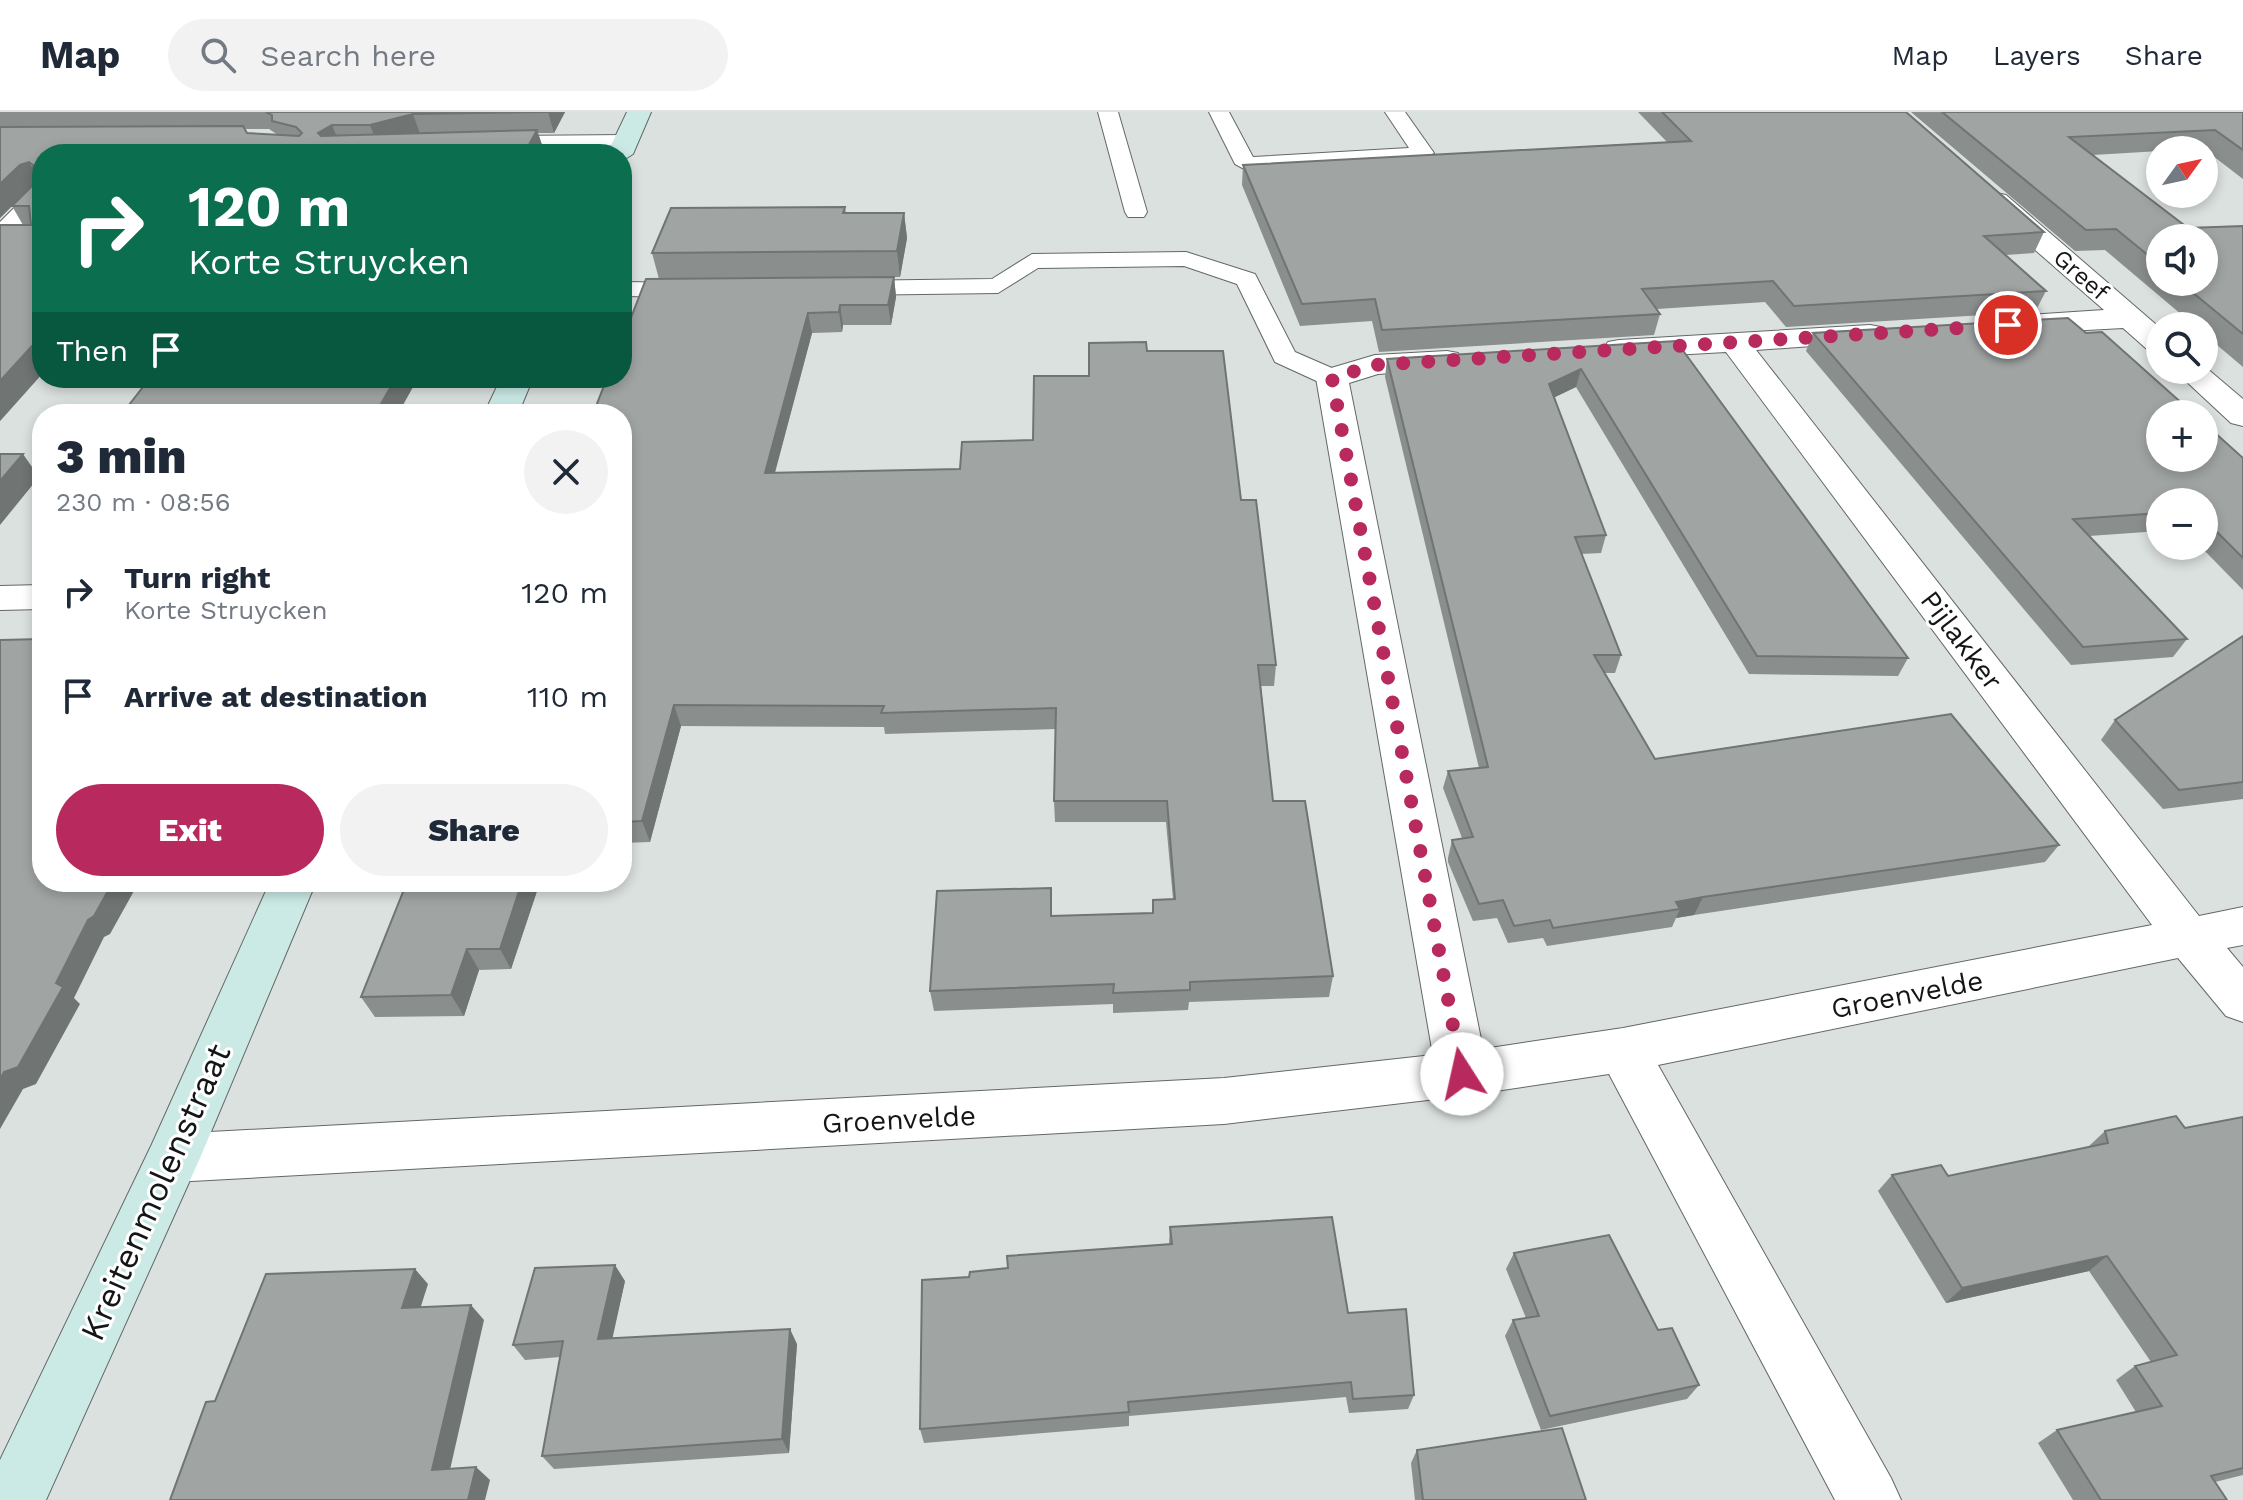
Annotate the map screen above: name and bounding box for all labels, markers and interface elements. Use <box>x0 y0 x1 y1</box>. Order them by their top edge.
search box <box>168 19 728 91</box>
text: Map <box>40 33 120 77</box>
icon: search <box>196 33 240 77</box>
text: Search here <box>260 38 436 73</box>
text: Map <box>1892 39 1949 72</box>
text: Layers <box>1993 39 2081 72</box>
text: Share <box>2125 39 2203 72</box>
north arrow <box>2146 136 2218 208</box>
map controls <box>2146 136 2218 560</box>
text: 120 m <box>188 174 350 240</box>
icon: right <box>56 176 160 280</box>
button: sound <box>2146 224 2218 296</box>
text: Korte Struycken <box>188 241 470 283</box>
street label: Greef <box>2048 244 2115 307</box>
pin <box>1974 291 2042 359</box>
icon: arrive <box>1986 303 2030 347</box>
button: search <box>2146 312 2218 384</box>
icon: arrive <box>144 328 188 372</box>
text: Then <box>56 333 128 368</box>
button: + <box>2146 400 2218 472</box>
text: 3 min <box>56 428 187 485</box>
button: close <box>524 430 608 514</box>
text: 230 m · 08:56 <box>56 487 231 517</box>
button: − <box>2146 488 2218 560</box>
text: Turn right <box>124 560 270 595</box>
icon: right <box>56 570 100 614</box>
text: 120 m <box>521 575 608 610</box>
street label: Pijlakker <box>1914 584 2009 696</box>
text: Korte Struycken <box>124 595 328 625</box>
icon: arrive <box>56 674 100 718</box>
text: Arrive at destination <box>124 679 428 714</box>
text: 110 m <box>527 679 608 714</box>
button: Exit <box>56 784 324 876</box>
button: Share <box>340 784 608 876</box>
street label: Groenvelde <box>1828 964 1986 1025</box>
position arrow <box>1420 1032 1504 1116</box>
street label: Kreitenmolenstraat <box>72 1037 238 1347</box>
street label: Groenvelde <box>821 1099 977 1140</box>

